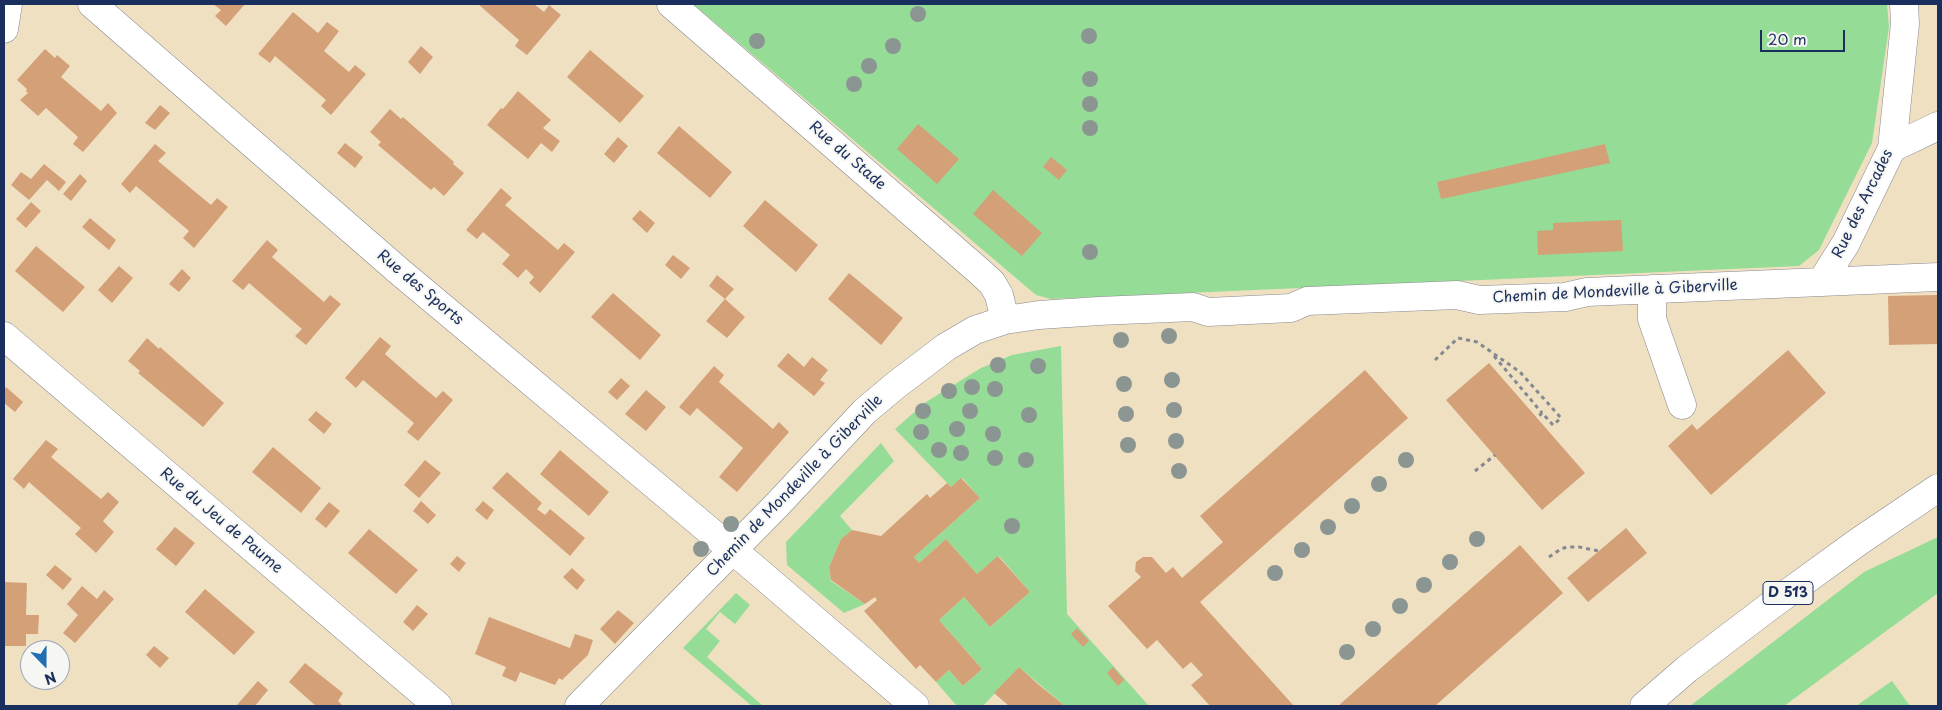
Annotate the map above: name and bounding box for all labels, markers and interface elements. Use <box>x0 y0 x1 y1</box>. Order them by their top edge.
scale bar <box>1762 20 1847 52</box>
text: 20 m <box>1768 27 1807 50</box>
street label: Rue du Stade <box>805 118 889 194</box>
street label: Rue des Arcades <box>1829 147 1897 261</box>
street label: Rue des Sports <box>373 247 467 329</box>
street label: Chemin de Mondeville à Giberville <box>1492 277 1738 307</box>
street label: Chemin de Mondeville à Giberville <box>703 391 887 581</box>
street label: Rue du Jeu de Paume <box>156 465 286 577</box>
road number: D 513 <box>1763 582 1813 604</box>
north arrow <box>20 640 70 690</box>
text: N <box>41 667 60 690</box>

